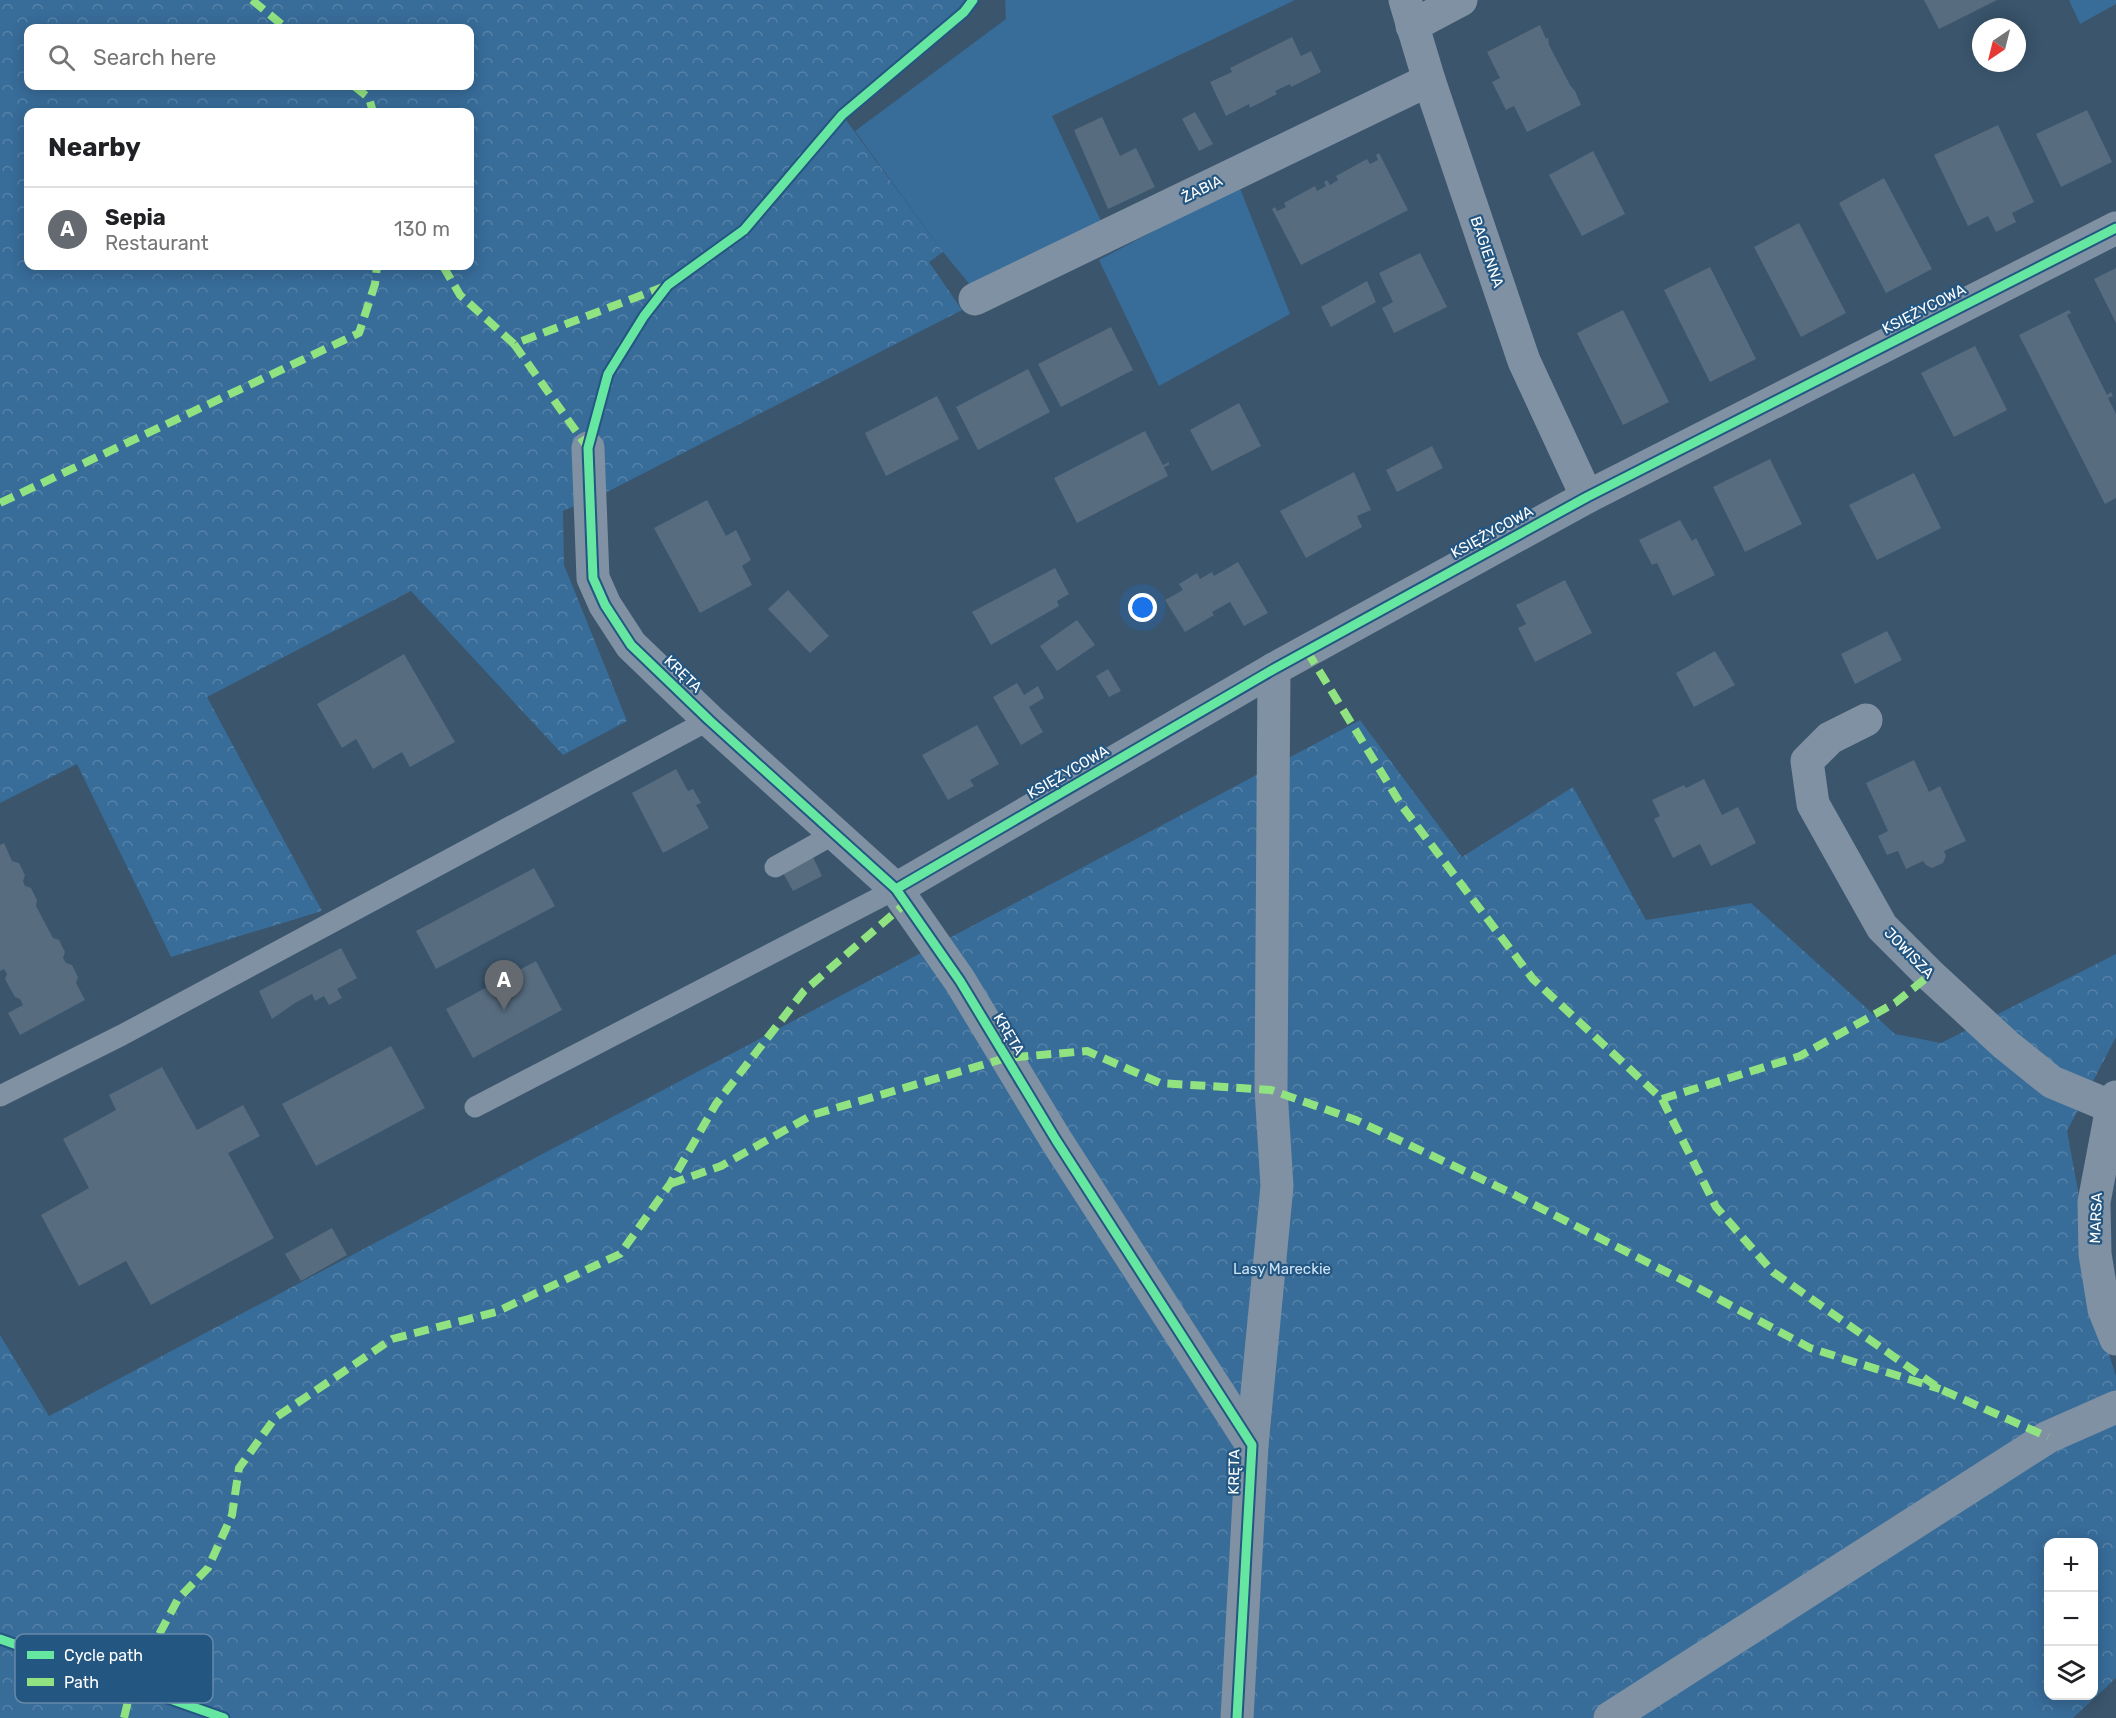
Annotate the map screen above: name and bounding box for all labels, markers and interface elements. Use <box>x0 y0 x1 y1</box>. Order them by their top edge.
north arrow <box>1972 18 2026 72</box>
search box <box>24 24 474 90</box>
icon: search <box>45 41 78 74</box>
text: Search here <box>93 44 216 71</box>
text: Nearby <box>48 132 141 163</box>
street label: ŻABIA <box>1179 171 1225 207</box>
text: Sepia <box>105 204 166 231</box>
street label: BAGIENNA <box>1466 214 1508 290</box>
text: A <box>60 217 75 241</box>
text: 130 m <box>394 217 450 241</box>
text: Restaurant <box>105 231 209 255</box>
street label: KSIĘŻYCOWA <box>1879 280 1969 338</box>
street label: KSIĘŻYCOWA <box>1448 502 1536 562</box>
your location <box>1128 593 1157 622</box>
street label: KRĘTA <box>660 652 706 696</box>
street label: KSIĘŻYCOWA <box>1024 741 1112 803</box>
street label: JOWISZA <box>1880 924 1938 982</box>
pin: A <box>484 960 524 1010</box>
street label: KRĘTA <box>990 1010 1028 1058</box>
street label: MARSA <box>2086 1192 2106 1244</box>
park label: Lasy Mareckie <box>1233 1260 1331 1278</box>
street label: KRĘTA <box>1225 1449 1243 1495</box>
map controls <box>2044 1538 2098 1700</box>
button: + <box>2044 1538 2098 1592</box>
button: − <box>2044 1592 2098 1646</box>
legend <box>15 1634 213 1703</box>
text: Cycle path <box>64 1646 143 1665</box>
button: layers <box>2044 1646 2098 1700</box>
text: Path <box>64 1673 99 1692</box>

